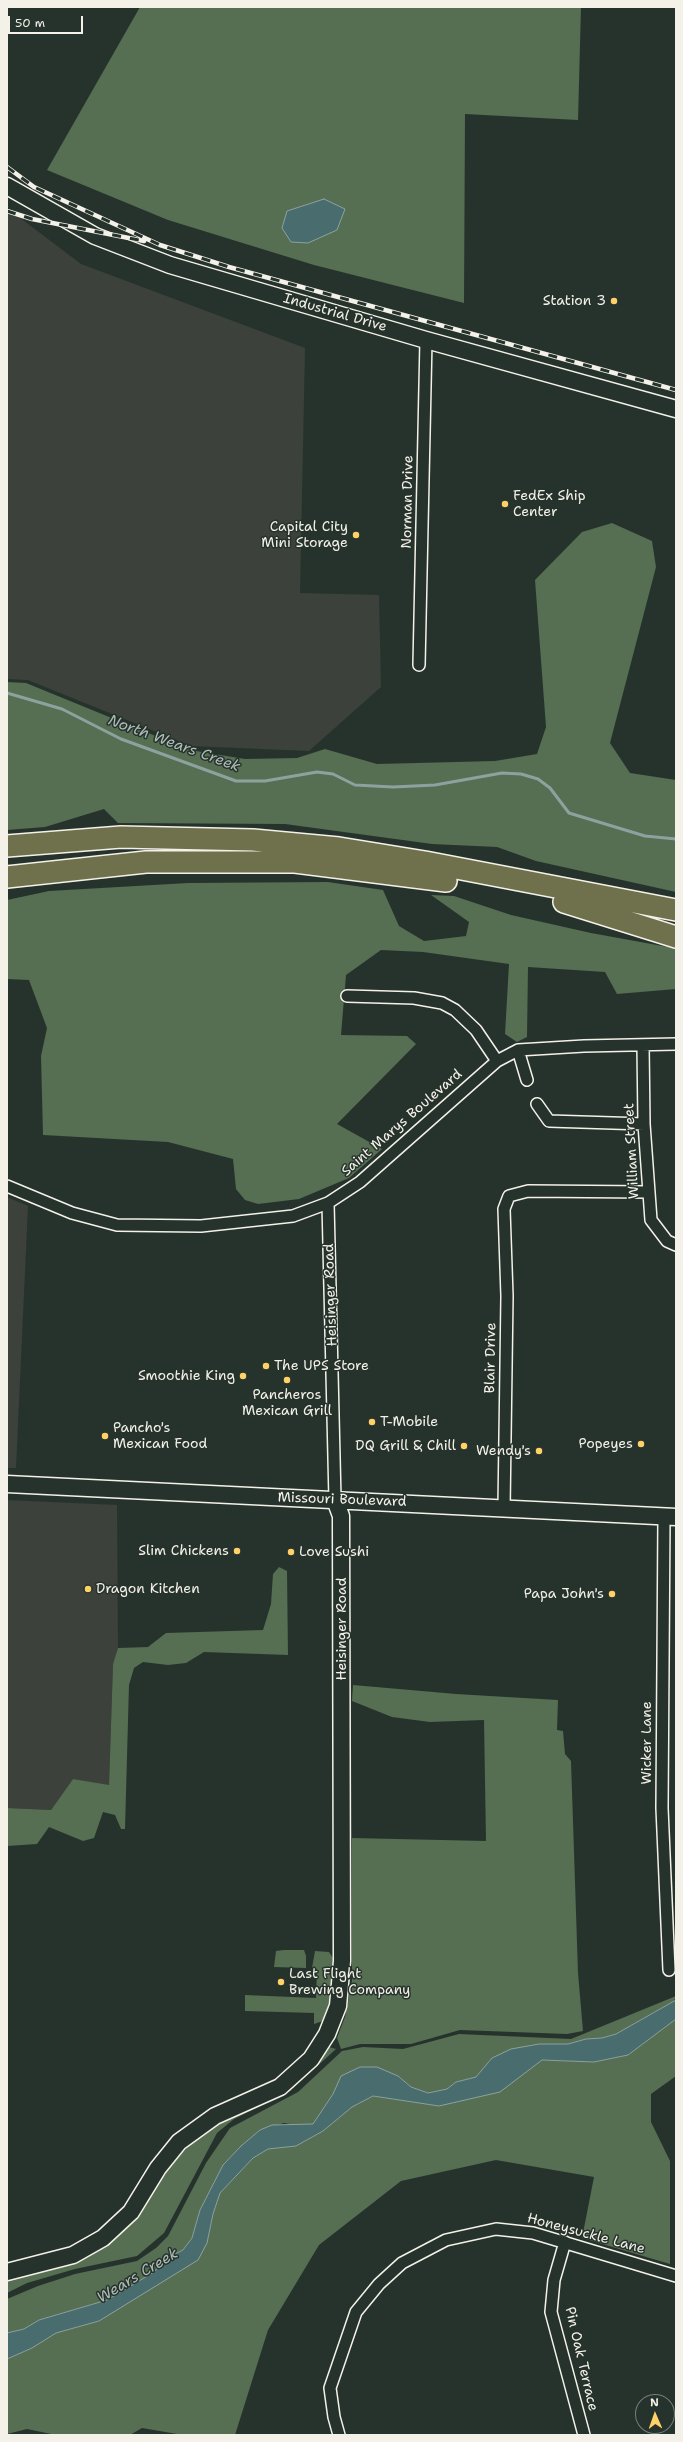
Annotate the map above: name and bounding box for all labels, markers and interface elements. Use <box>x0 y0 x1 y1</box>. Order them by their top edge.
scale bar <box>10 8 85 34</box>
text: 50 m <box>15 15 45 31</box>
street label: Industrial Drive <box>281 290 389 336</box>
place label: Station 3 <box>543 293 606 309</box>
marker: Station 3 <box>609 296 619 306</box>
street label: Norman Drive <box>399 455 417 549</box>
place label: FedEx Ship Center <box>513 488 586 520</box>
marker: FedEx Ship Center <box>500 499 510 509</box>
place label: Capital City Mini Storage <box>261 519 348 552</box>
marker: Capital City Mini Storage <box>351 530 361 540</box>
water label: North Wears Creek <box>105 712 243 776</box>
street label: Saint Marys Boulevard <box>338 1066 466 1180</box>
street label: William Street <box>621 1103 643 1199</box>
street label: Heisinger Road <box>321 1243 341 1347</box>
street label: Blair Drive <box>482 1322 500 1394</box>
place label: The UPS Store <box>274 1358 369 1374</box>
marker: The UPS Store <box>261 1361 271 1371</box>
place label: Smoothie King <box>138 1368 235 1384</box>
marker: Smoothie King <box>238 1371 248 1381</box>
marker: Pancheros Mexican Grill <box>282 1375 292 1385</box>
place label: Pancheros Mexican Grill <box>242 1387 332 1420</box>
place label: T-Mobile <box>380 1414 438 1430</box>
marker: T-Mobile <box>367 1417 377 1427</box>
place label: Pancho's Mexican Food <box>113 1420 207 1452</box>
marker: Pancho's Mexican Food <box>100 1431 110 1441</box>
place label: Popeyes <box>579 1436 633 1452</box>
place label: DQ Grill & Chill <box>355 1438 456 1454</box>
marker: Popeyes <box>636 1439 646 1449</box>
marker: DQ Grill & Chill <box>459 1441 469 1451</box>
place label: Wendy's <box>476 1443 531 1459</box>
marker: Wendy's <box>534 1446 544 1456</box>
street label: Missouri Boulevard <box>277 1489 407 1511</box>
place label: Slim Chickens <box>138 1543 229 1559</box>
place label: Love Sushi <box>299 1544 369 1560</box>
marker: Slim Chickens <box>232 1546 242 1556</box>
marker: Love Sushi <box>286 1547 296 1557</box>
street label: Heisinger Road <box>334 1577 350 1681</box>
place label: Dragon Kitchen <box>96 1581 200 1597</box>
marker: Dragon Kitchen <box>83 1584 93 1594</box>
place label: Papa John's <box>524 1586 604 1602</box>
marker: Papa John's <box>607 1589 617 1599</box>
street label: Wicker Lane <box>639 1701 655 1785</box>
place label: Last Flight Brewing Company <box>289 1966 410 1998</box>
marker: Last Flight Brewing Company <box>276 1977 286 1987</box>
street label: Honeysuckle Lane <box>525 2210 647 2258</box>
water label: Wears Creek <box>94 2245 182 2307</box>
street label: Pin Oak Terrace <box>561 2305 601 2413</box>
north arrow <box>635 2394 675 2434</box>
text: N <box>650 2395 659 2410</box>

